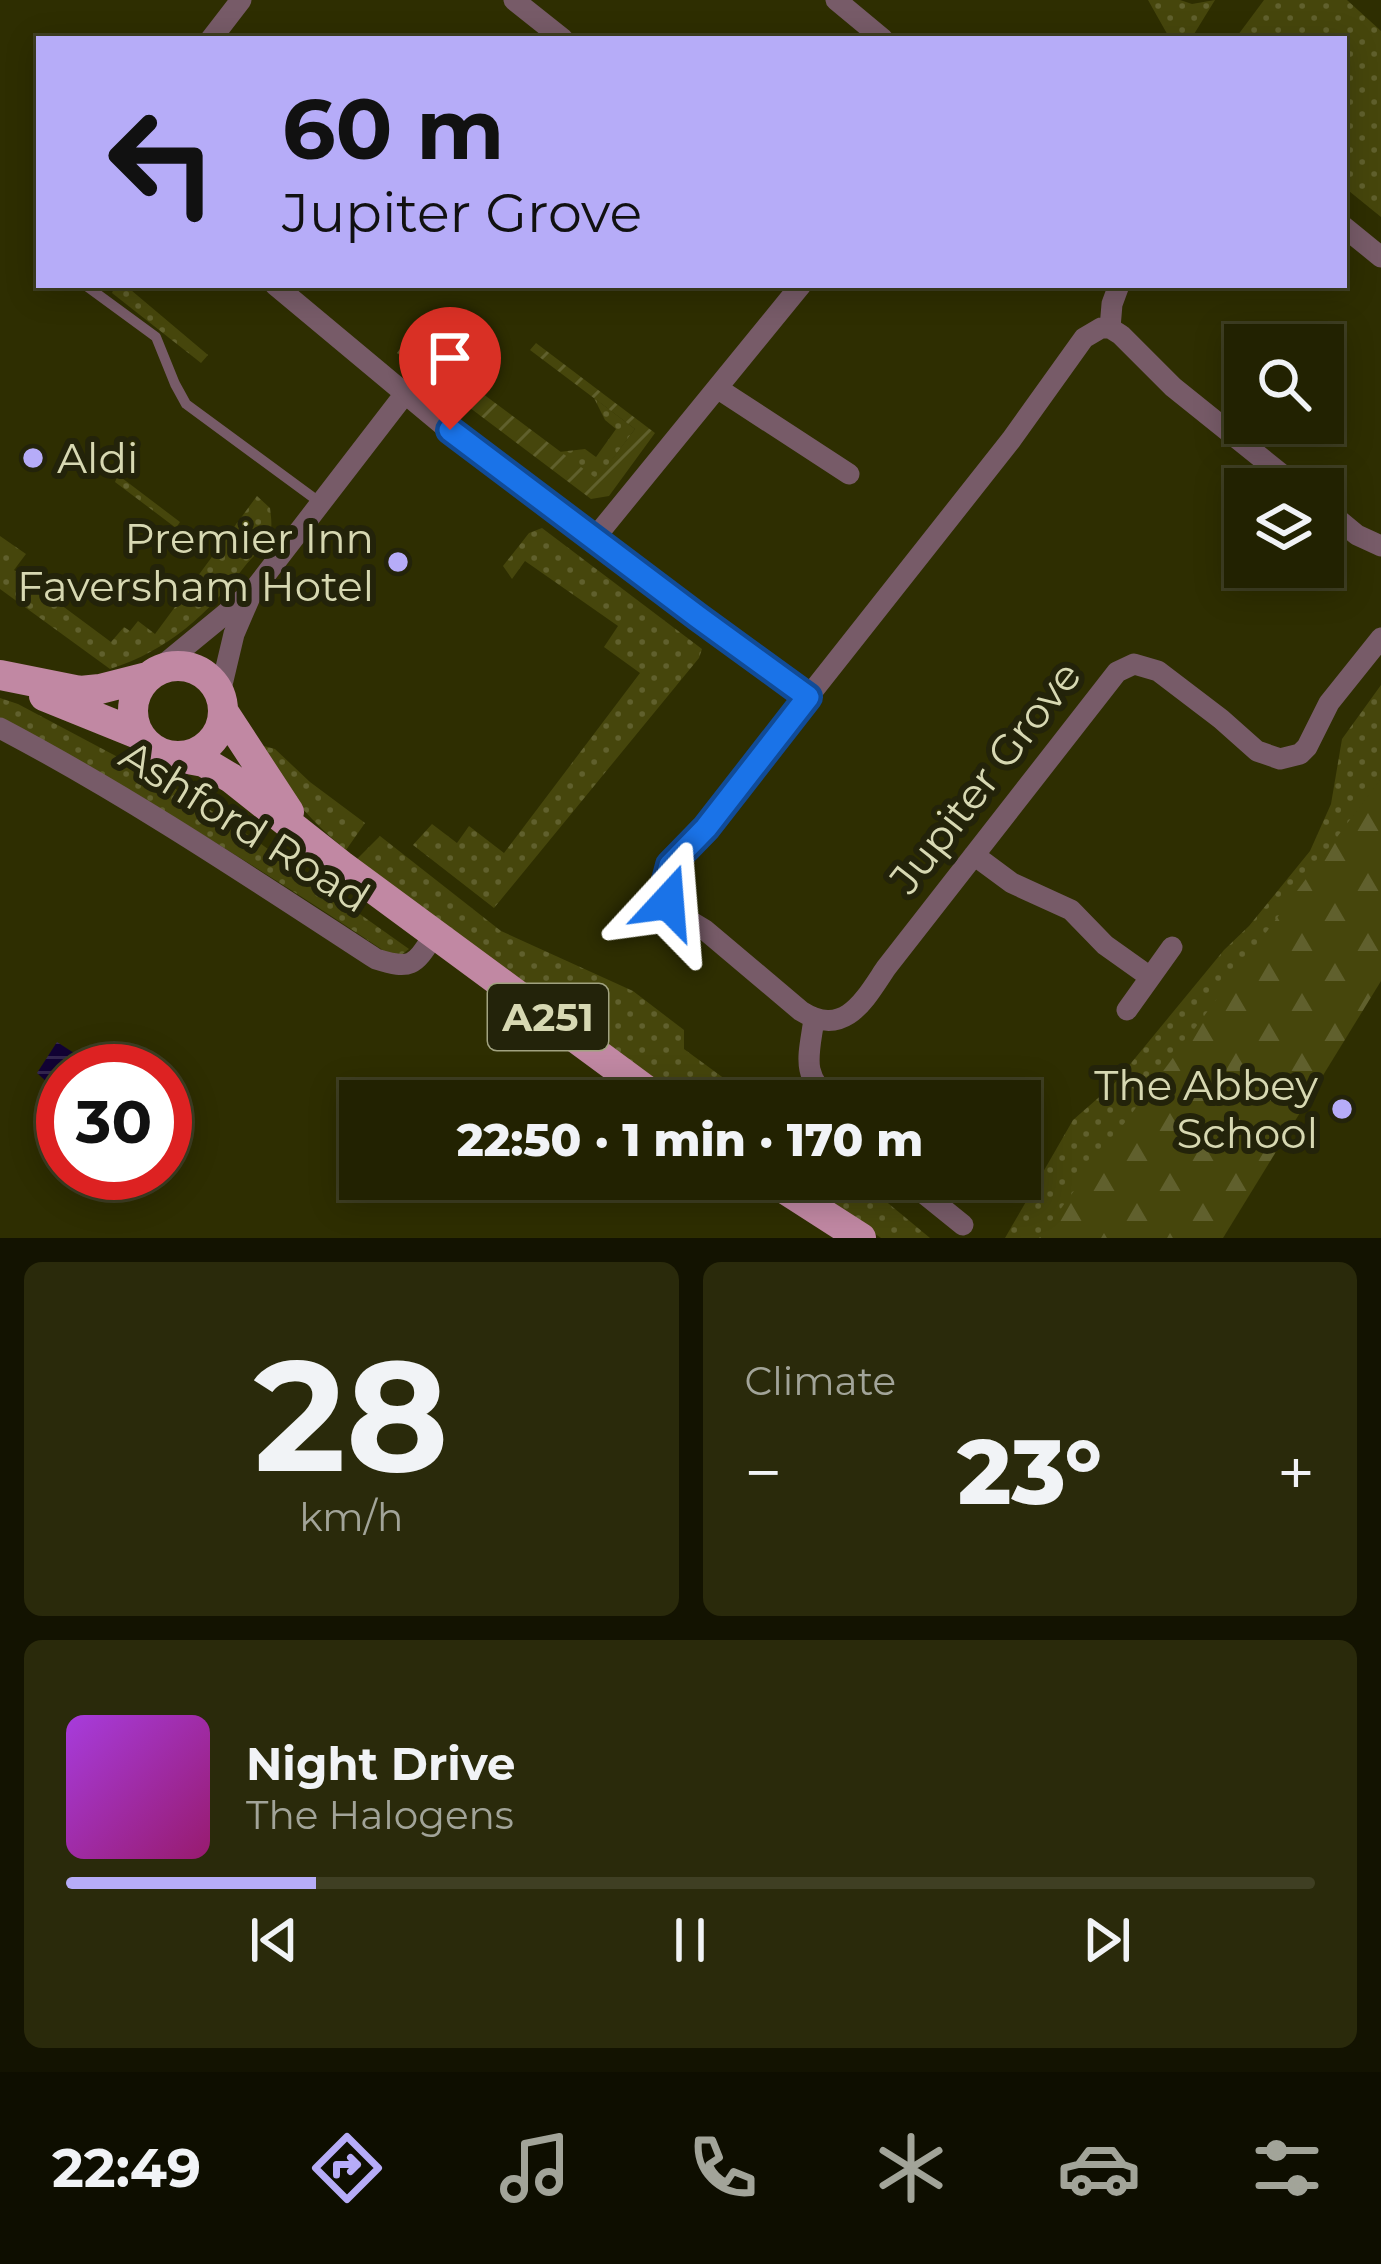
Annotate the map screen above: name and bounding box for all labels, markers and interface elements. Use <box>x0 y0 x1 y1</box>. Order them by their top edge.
text: 60 m <box>282 78 504 180</box>
icon: left <box>84 84 240 240</box>
text: Jupiter Grove <box>282 180 642 246</box>
pin <box>399 307 501 430</box>
map controls <box>1224 324 1344 588</box>
button: search <box>1224 324 1344 444</box>
icon: arrive <box>417 325 483 391</box>
place label: Aldi <box>57 432 138 484</box>
marker: Aldi <box>20 445 46 471</box>
button: layers <box>1224 468 1344 588</box>
place label: Premier Inn Faversham Hotel <box>17 512 374 612</box>
marker: Premier Inn Faversham Hotel <box>385 549 411 575</box>
street label: Jupiter Grove <box>878 651 1092 904</box>
street label: Ashford Road <box>111 729 379 923</box>
position arrow <box>605 839 731 965</box>
road number: A251 <box>488 984 608 1050</box>
speed limit sign: 30 <box>36 1044 192 1200</box>
place label: The Abbey School <box>1094 1059 1318 1159</box>
marker: The Abbey School <box>1329 1096 1355 1122</box>
text: 22:50 · 1 min · 170 m <box>457 1112 923 1167</box>
text: 28 <box>254 1320 449 1510</box>
text: Climate <box>745 1357 896 1405</box>
text: 23° <box>958 1417 1102 1527</box>
text: − <box>745 1432 782 1513</box>
text: + <box>1277 1432 1315 1513</box>
text: km/h <box>299 1493 403 1541</box>
text: Night Drive <box>246 1736 515 1791</box>
text: The Halogens <box>246 1791 514 1839</box>
icon: previous <box>241 1907 307 1973</box>
icon: pause <box>657 1907 723 1973</box>
icon: next <box>1074 1907 1140 1973</box>
icon: directions <box>305 2126 389 2210</box>
icon: music <box>493 2126 577 2210</box>
icon: phone <box>681 2126 765 2210</box>
icon: climate <box>869 2126 953 2210</box>
icon: car <box>1057 2126 1141 2210</box>
icon: filters <box>1245 2126 1329 2210</box>
text: 22:49 <box>52 2135 201 2201</box>

